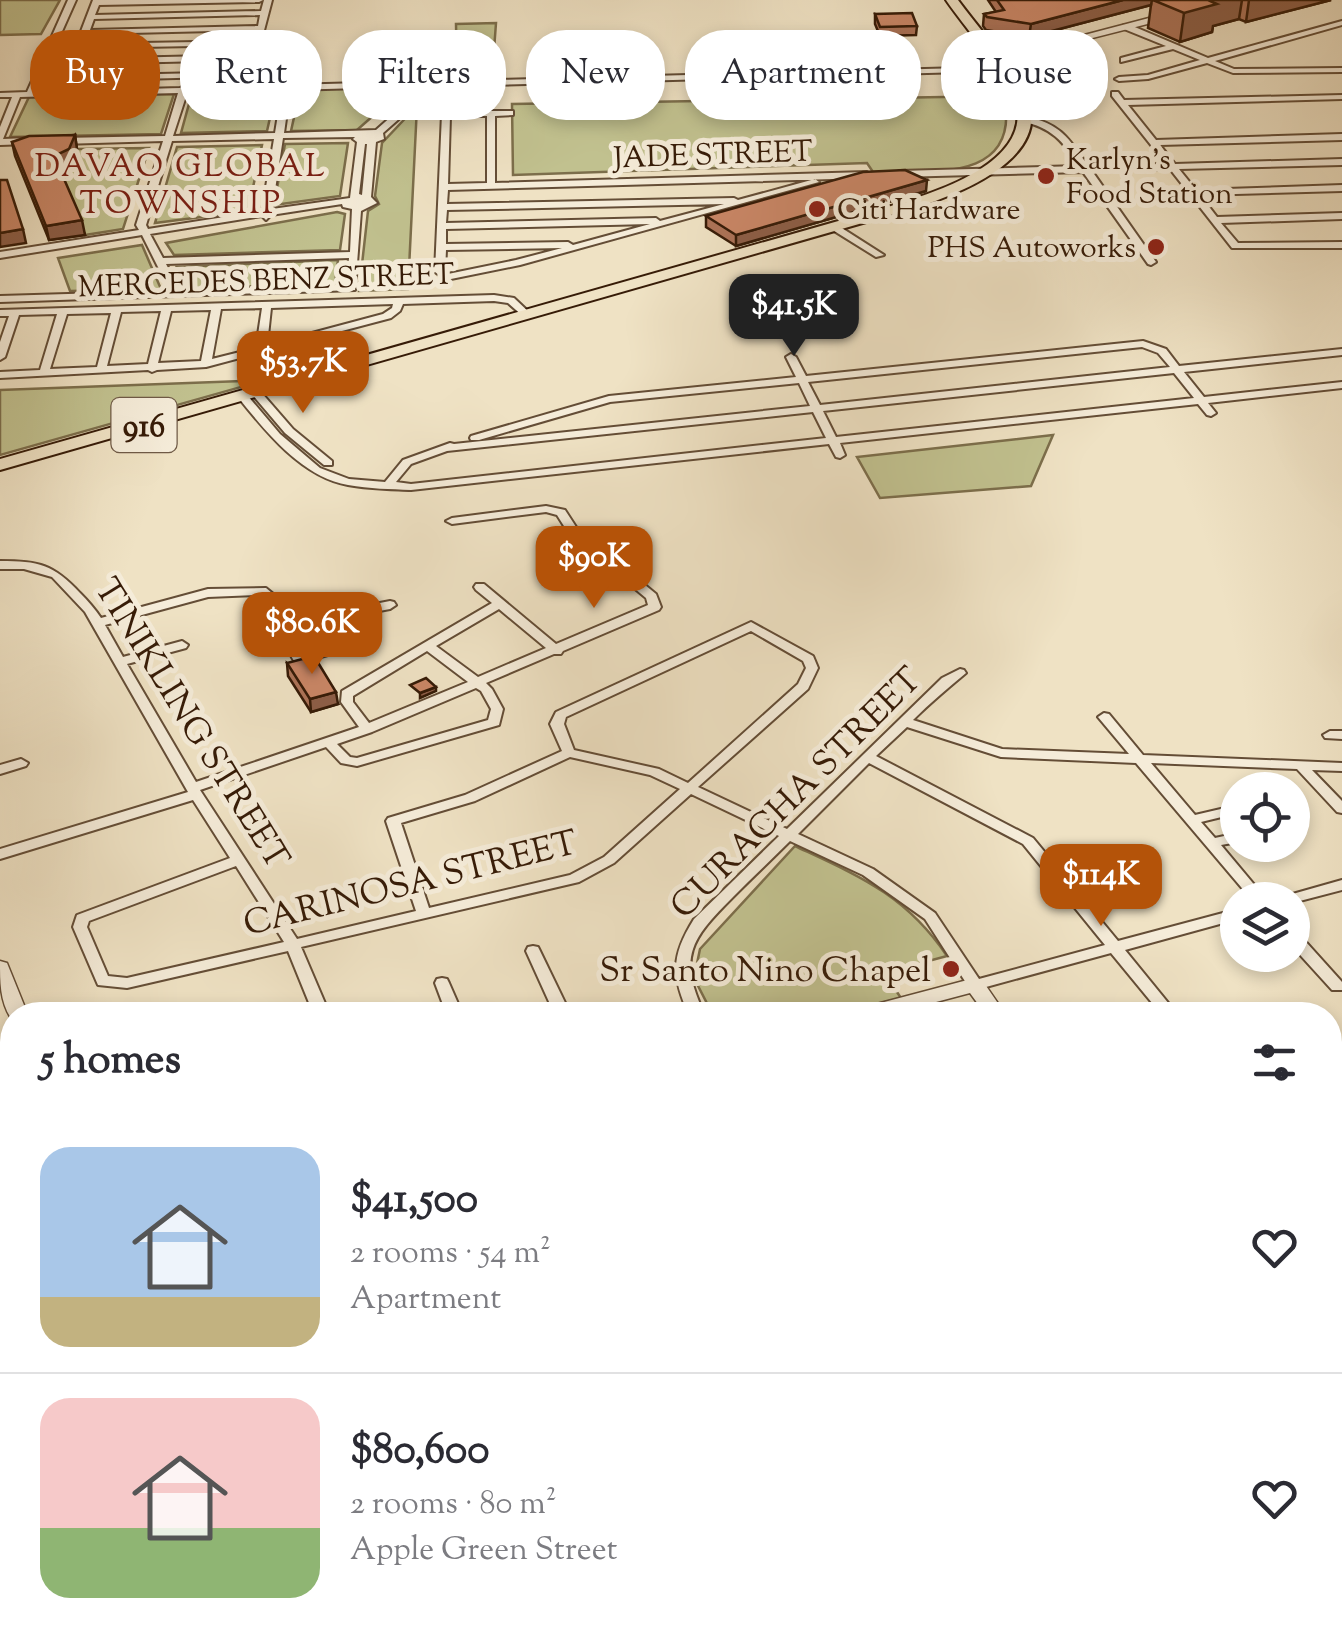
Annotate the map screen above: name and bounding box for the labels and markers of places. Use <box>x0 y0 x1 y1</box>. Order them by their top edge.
place label: Karlyn's Food Station <box>1066 140 1233 217</box>
marker: Karlyn's Food Station <box>1035 165 1057 187</box>
place label: Citi Hardware <box>837 190 1020 233</box>
marker: Citi Hardware <box>806 198 828 220</box>
place label: PHS Autoworks <box>927 228 1136 271</box>
marker: PHS Autoworks <box>1145 236 1167 258</box>
pin: $41.5K <box>713 274 875 359</box>
pin: $53.7K <box>222 331 384 416</box>
pin: $90K <box>535 526 653 611</box>
pin: $80.6K <box>231 592 393 677</box>
pin: $114K <box>1031 844 1171 929</box>
place label: Sr Santo Nino Chapel <box>599 947 931 998</box>
marker: Sr Santo Nino Chapel <box>940 958 962 980</box>

